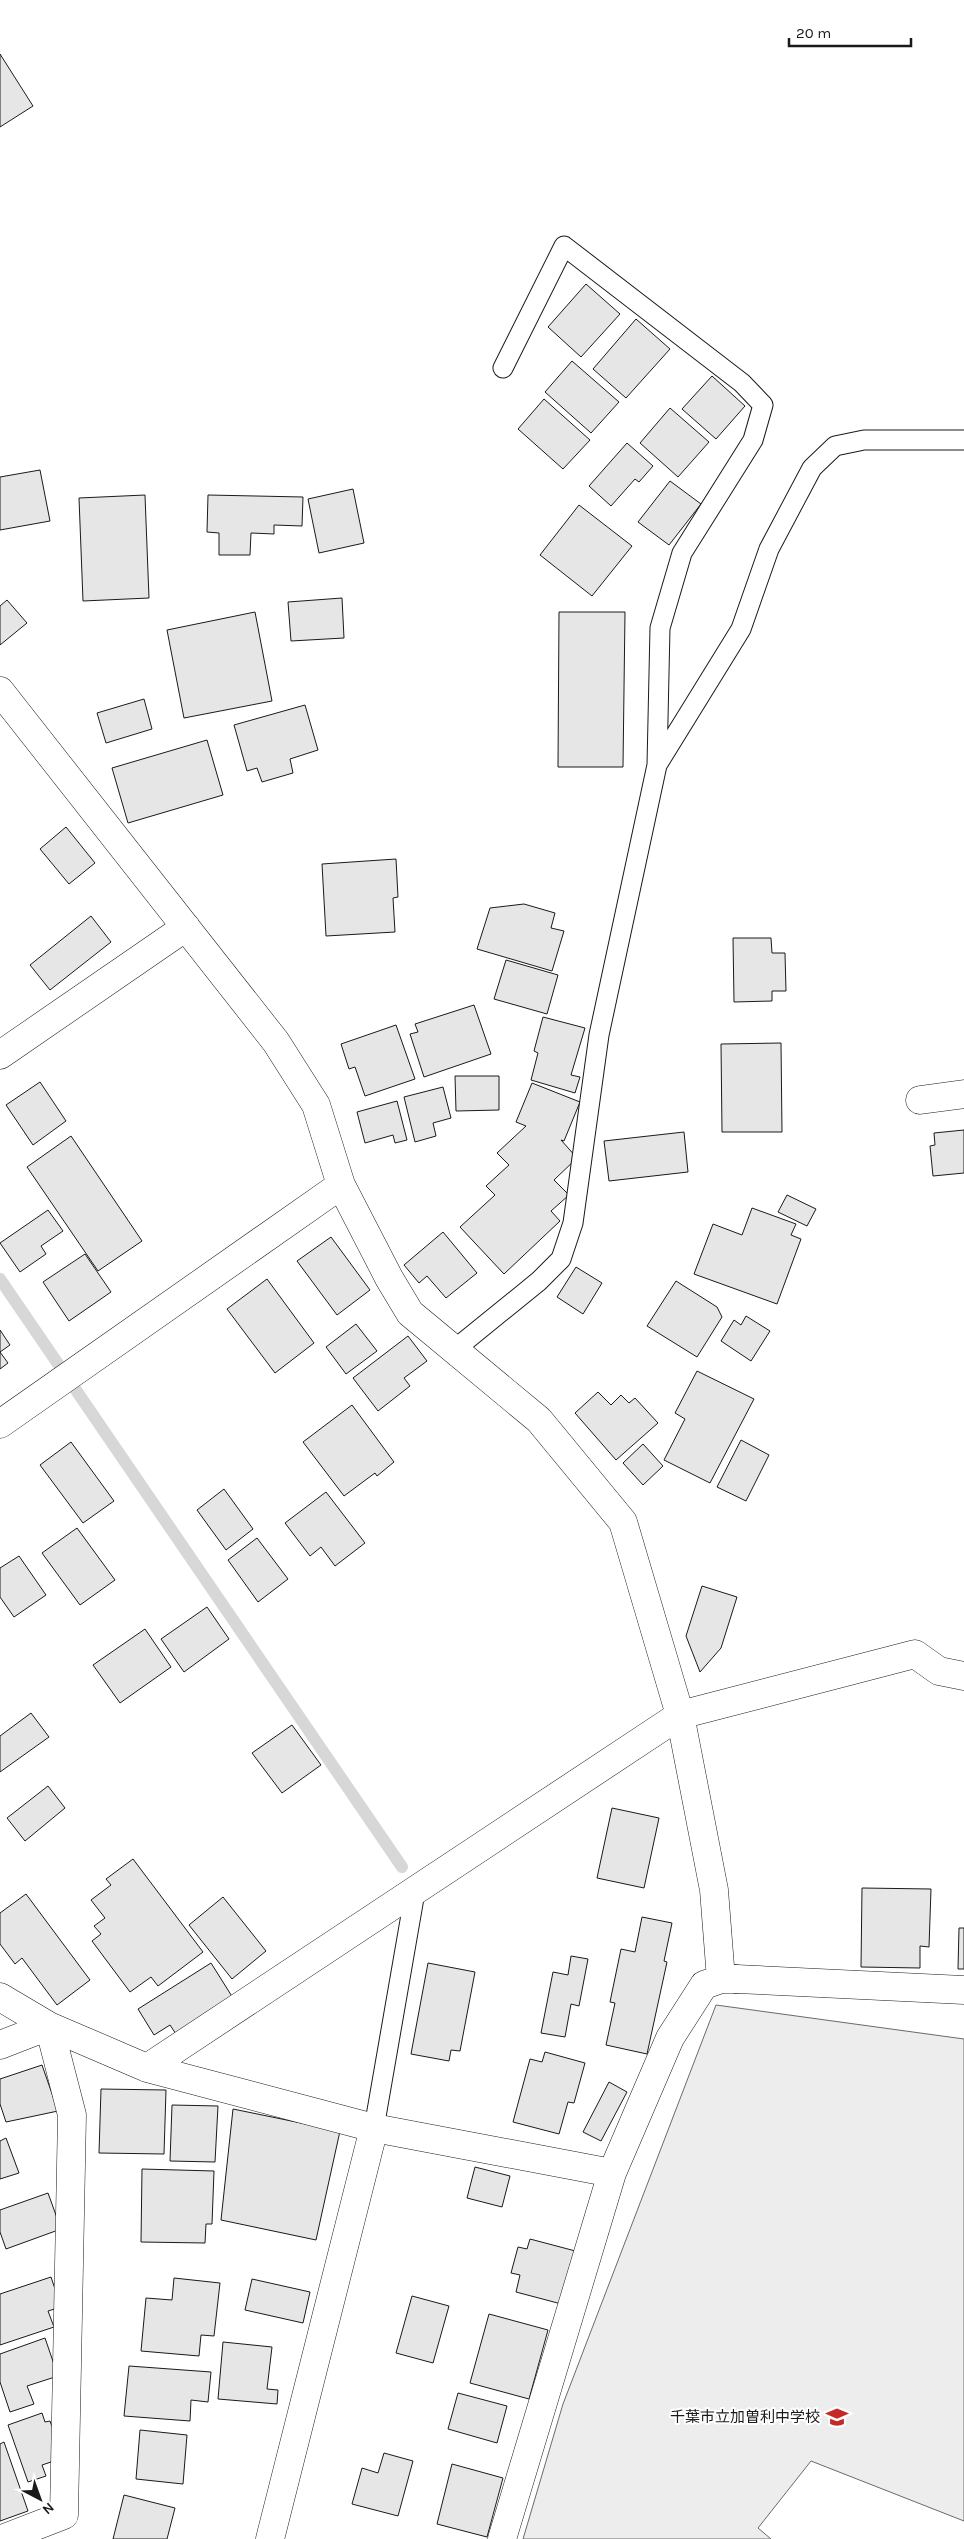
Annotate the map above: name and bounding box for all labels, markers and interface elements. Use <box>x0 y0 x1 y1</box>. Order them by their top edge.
scale bar <box>789 15 912 47</box>
text: 20 m <box>796 24 831 42</box>
school or university icon: 千葉市立加曽利中学校 <box>824 2404 850 2430</box>
place label: 千葉市立加曽利中学校 <box>670 2408 820 2426</box>
north arrow <box>15 2474 65 2524</box>
text: N <box>39 2499 58 2518</box>

